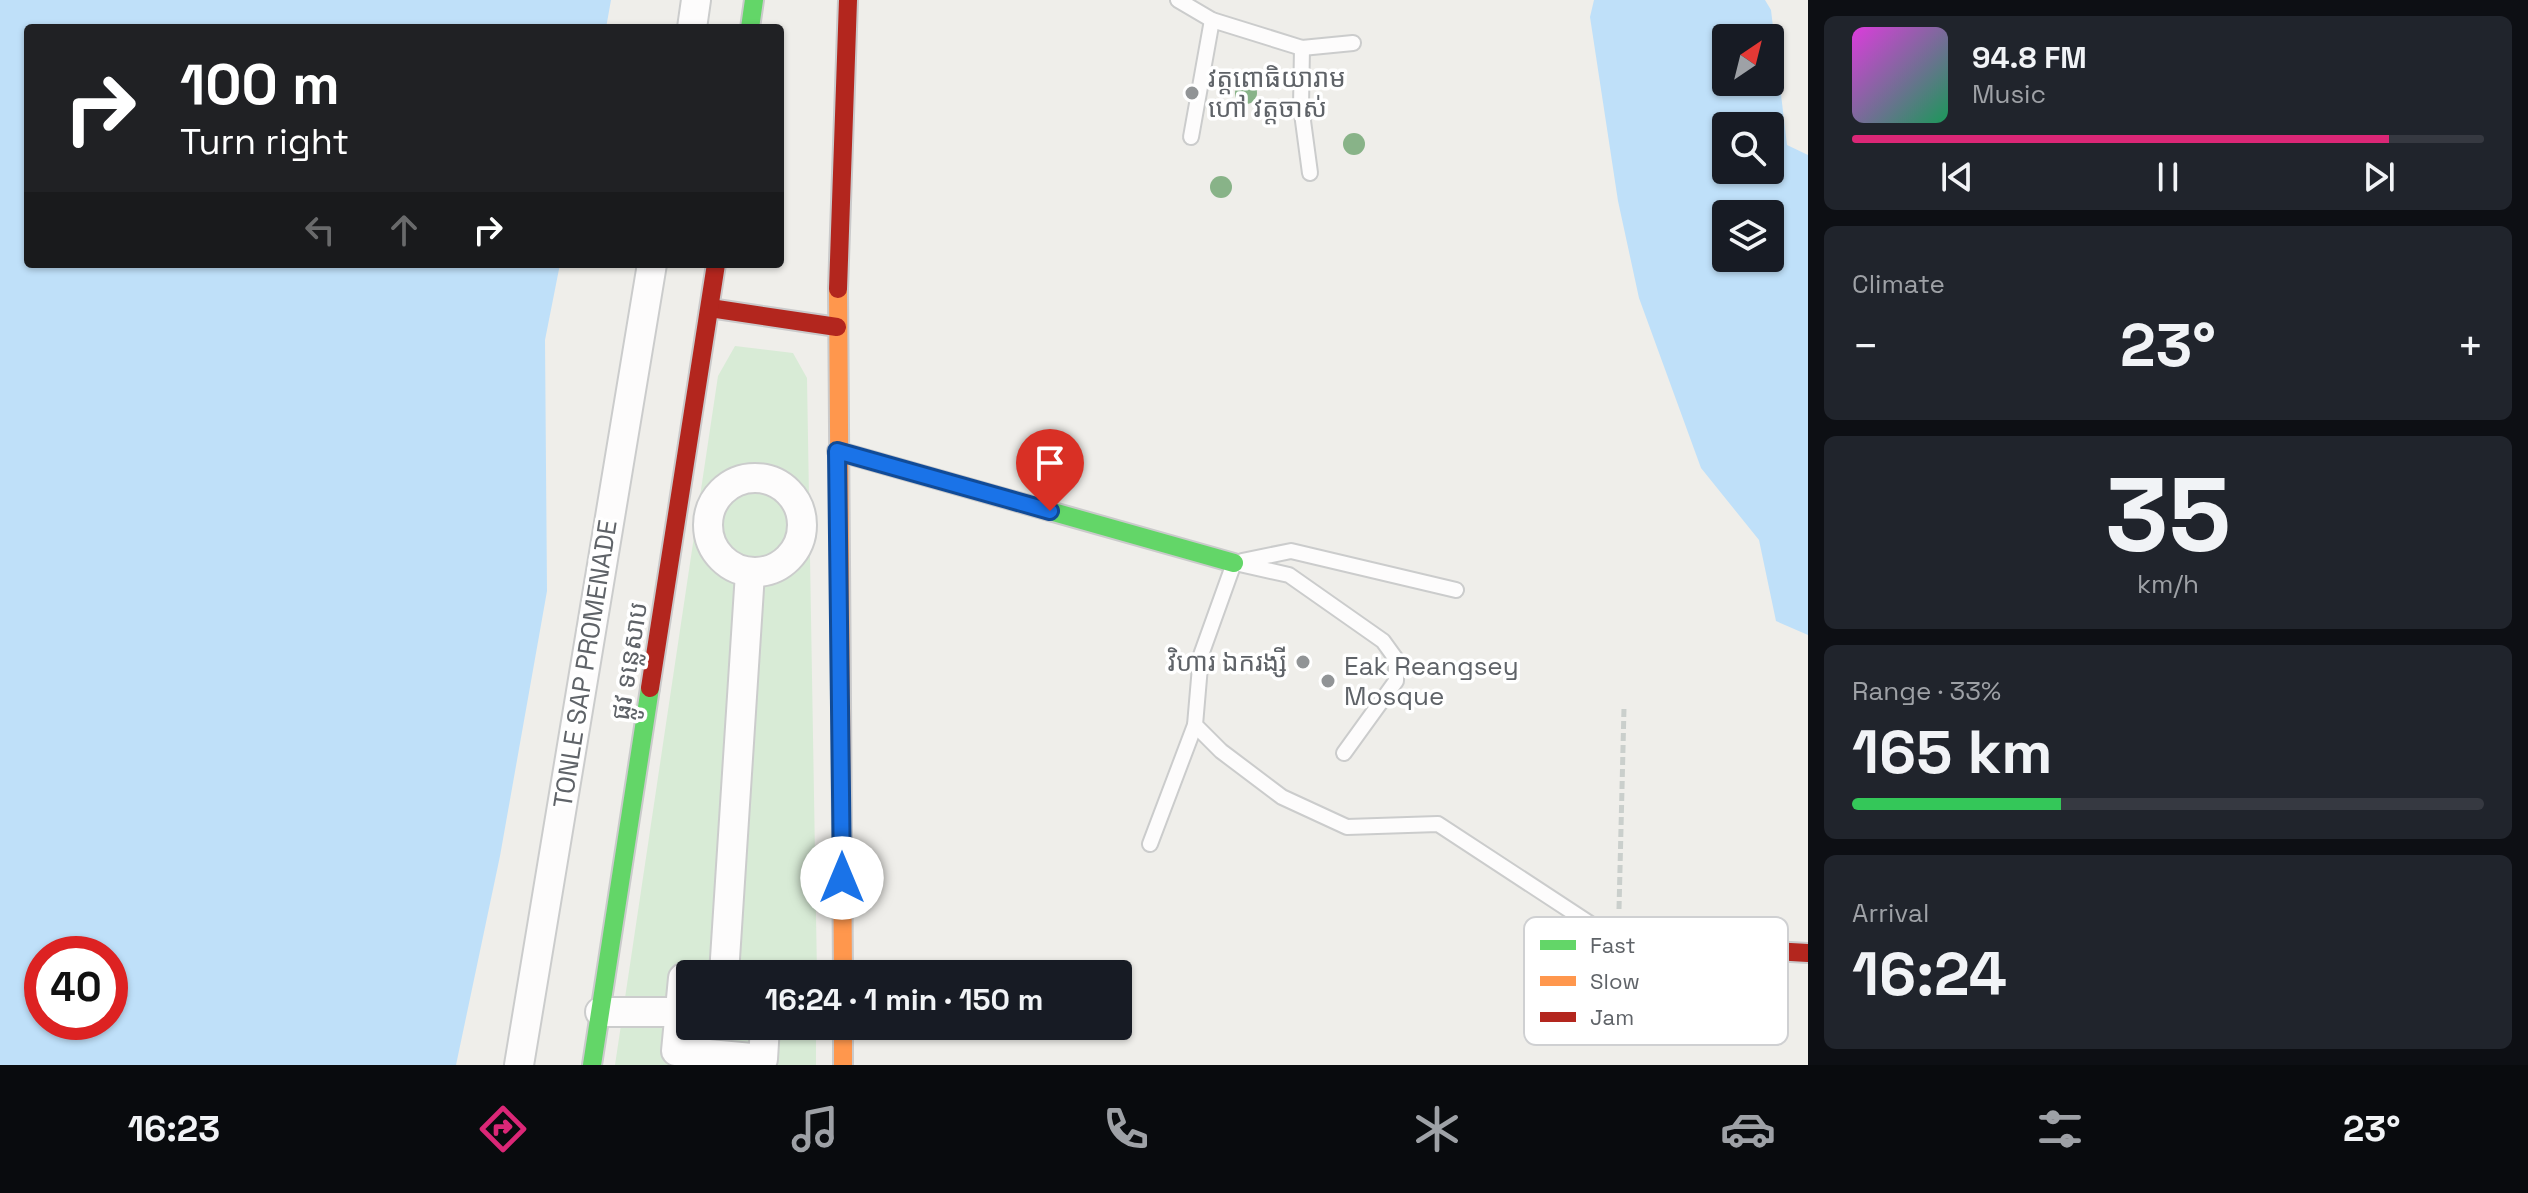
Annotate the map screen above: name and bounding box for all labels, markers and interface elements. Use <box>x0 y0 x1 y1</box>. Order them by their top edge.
north arrow <box>1712 24 1784 96</box>
map controls <box>1712 24 1784 272</box>
text: 94.8 FM <box>1972 38 2087 77</box>
text: 100 m <box>180 49 340 120</box>
icon: right <box>48 56 152 160</box>
place label: វត្តពោធិយារាម ហៅ វត្តចាស់ <box>1208 61 1346 125</box>
text: Music <box>1972 77 2046 111</box>
marker: វត្តពោធិយារាម ហៅ វត្តចាស់ <box>1183 84 1201 102</box>
button: search <box>1712 112 1784 184</box>
text: Turn right <box>180 119 349 165</box>
icon: previous <box>1935 155 1979 199</box>
icon: pause <box>2146 155 2190 199</box>
icon: next <box>2357 155 2401 199</box>
button: layers <box>1712 200 1784 272</box>
icon: left <box>298 208 342 252</box>
icon: ahead <box>382 208 426 252</box>
icon: right <box>466 208 510 252</box>
text: Climate <box>1852 267 1945 301</box>
text: 23° <box>2120 307 2216 384</box>
text: − <box>1852 318 1879 374</box>
text: + <box>2457 318 2484 374</box>
pin <box>1016 429 1084 511</box>
icon: arrive <box>1028 441 1072 485</box>
text: 35 <box>2105 449 2231 581</box>
street label: TONLE SAP PROMENADE <box>545 517 625 811</box>
text: km/h <box>2137 567 2199 601</box>
street label: ផ្លូវ ទន្លេសាប <box>603 599 662 724</box>
place label: វិហារ ឯករង្សី <box>1167 645 1287 679</box>
place label: Eak Reangsey Mosque <box>1344 649 1519 713</box>
marker: វិហារ ឯករង្សី <box>1294 653 1312 671</box>
marker: Eak Reangsey Mosque <box>1319 672 1337 690</box>
text: Range · 33% <box>1852 674 2001 708</box>
text: 165 km <box>1852 714 2053 791</box>
position arrow <box>800 836 884 920</box>
text: Arrival <box>1852 896 1929 930</box>
legend <box>1524 917 1788 1045</box>
text: Fast <box>1590 931 1636 959</box>
speed limit sign: 40 <box>24 936 128 1040</box>
text: 16:24 <box>1852 936 2007 1013</box>
text: Slow <box>1590 967 1640 995</box>
text: 16:24 · 1 min · 150 m <box>765 980 1043 1019</box>
text: Jam <box>1590 1003 1634 1031</box>
icon: directions <box>475 1101 531 1157</box>
icon: music <box>787 1101 843 1157</box>
icon: phone <box>1098 1101 1154 1157</box>
icon: climate <box>1409 1101 1465 1157</box>
icon: car <box>1720 1101 1776 1157</box>
icon: filters <box>2032 1101 2088 1157</box>
text: 16:23 <box>128 1106 220 1152</box>
text: 23° <box>2343 1106 2400 1152</box>

